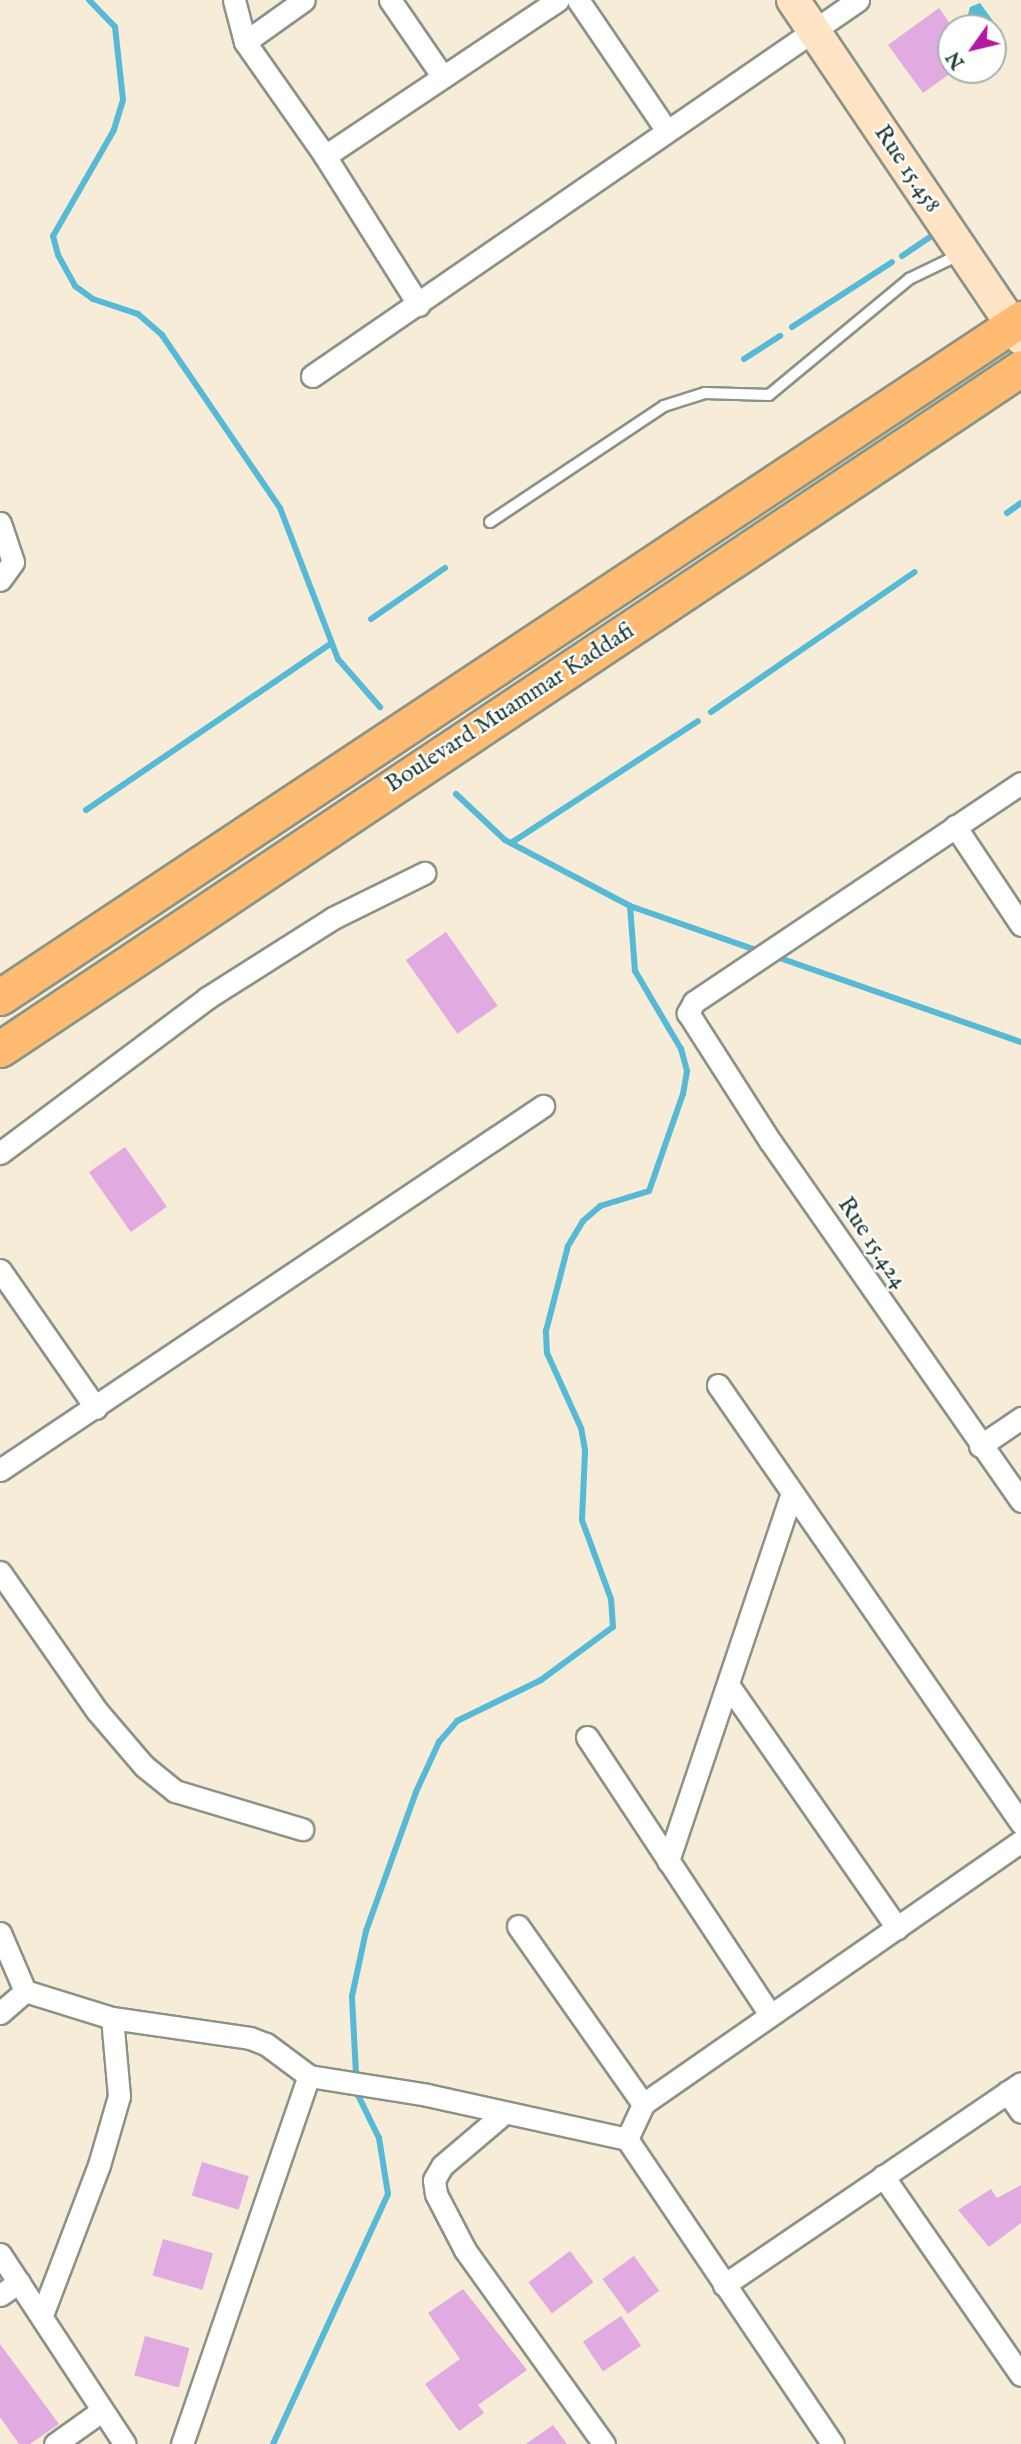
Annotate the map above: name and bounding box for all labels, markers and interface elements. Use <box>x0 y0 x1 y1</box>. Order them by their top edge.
north arrow <box>937 14 1007 84</box>
text: N <box>942 46 971 73</box>
street label: Rue 15.458 <box>867 120 947 218</box>
street label: Boulevard Muammar Kaddafi <box>380 617 640 799</box>
street label: Rue 15.424 <box>831 1192 913 1294</box>

